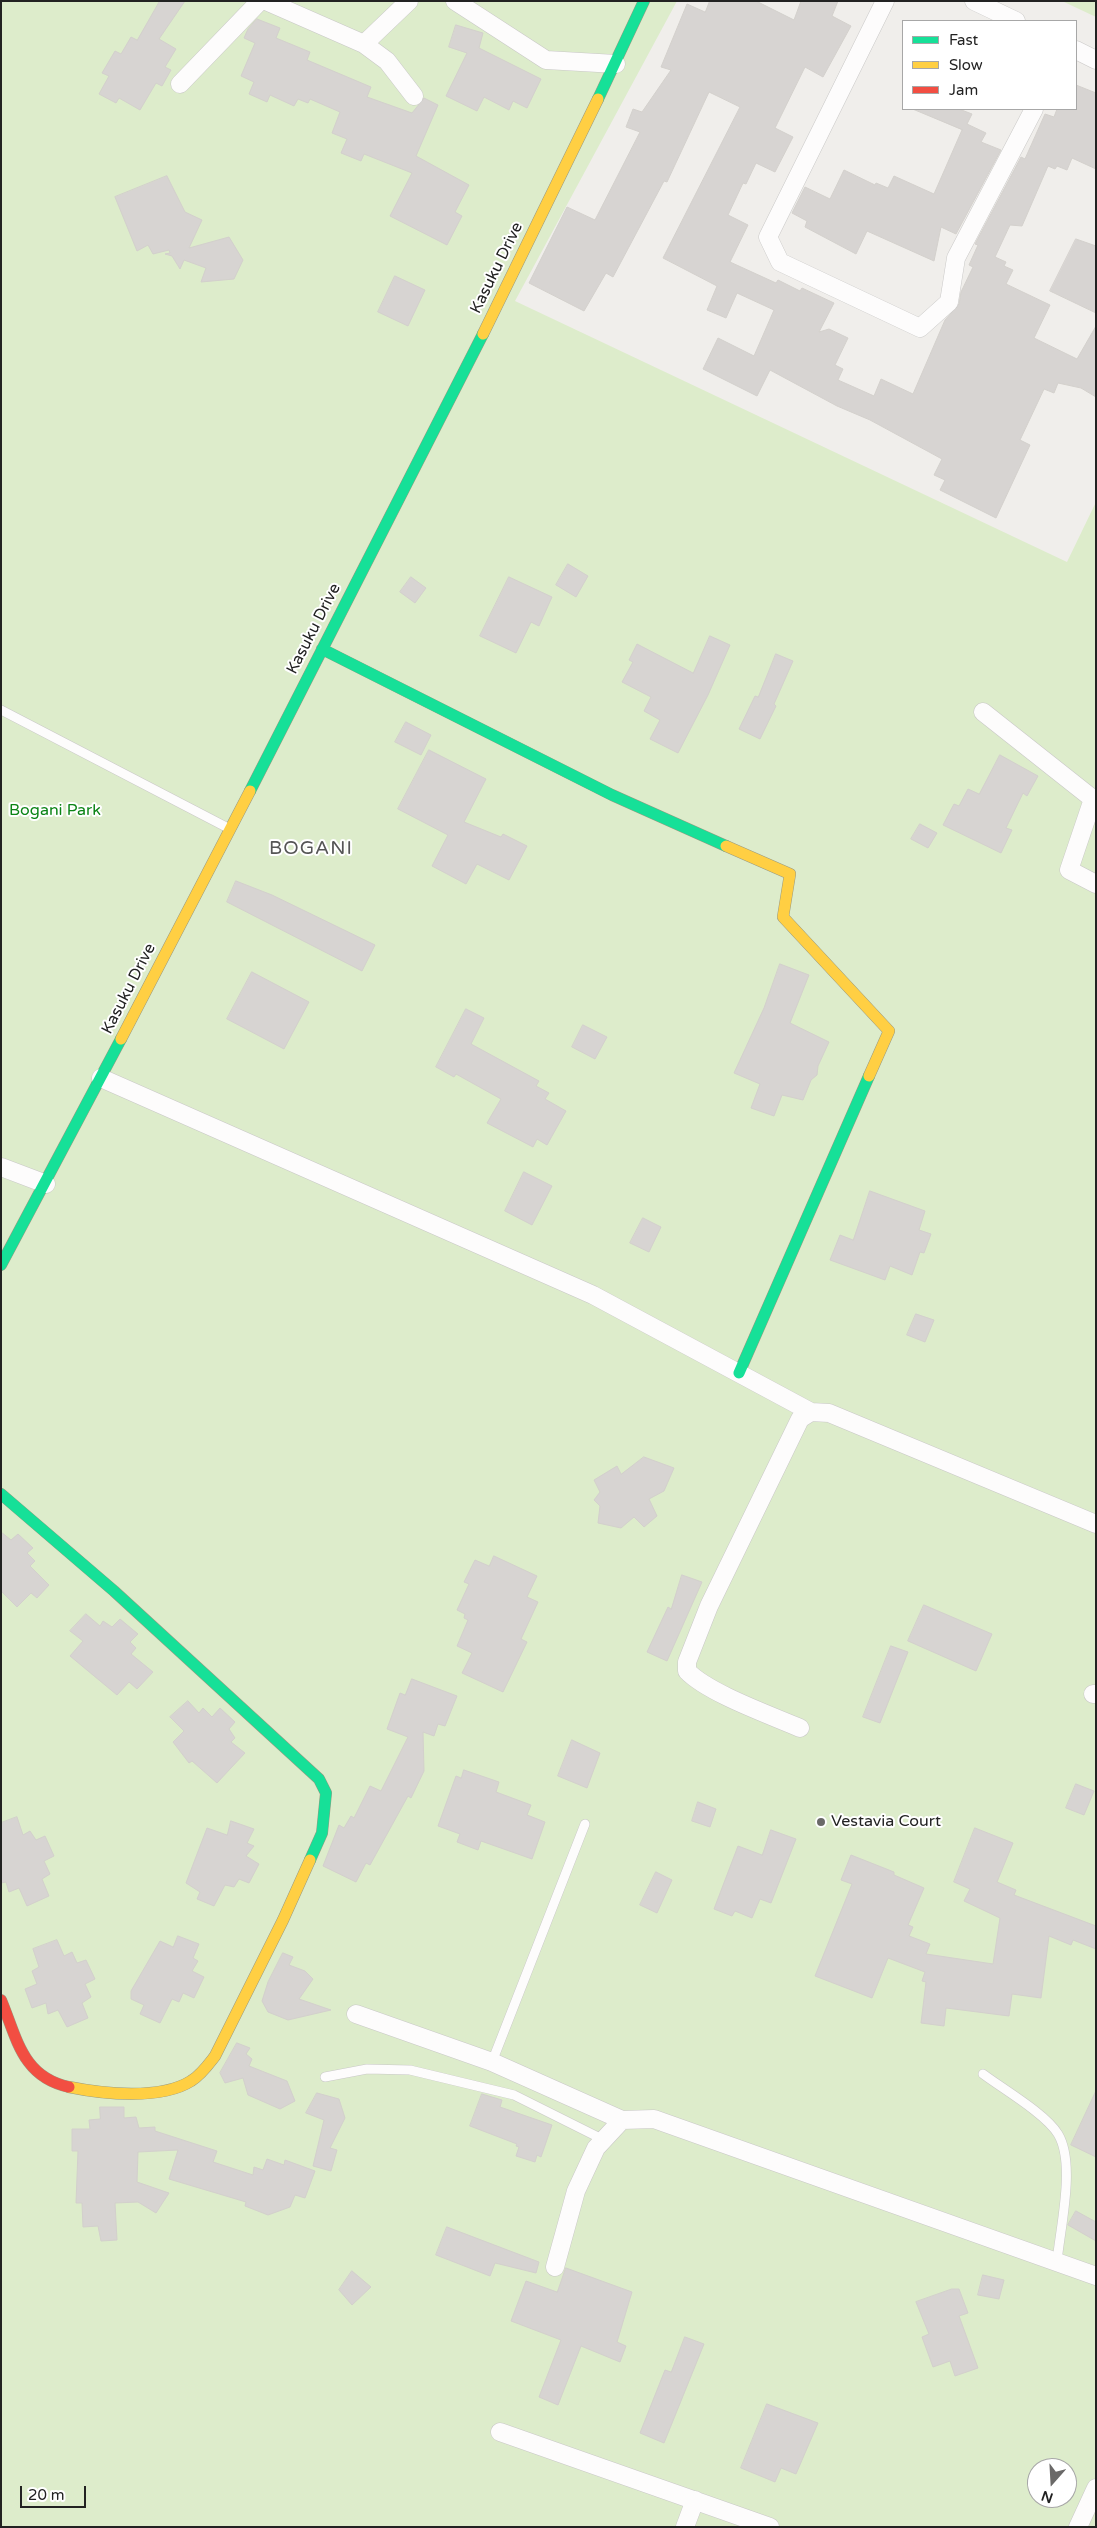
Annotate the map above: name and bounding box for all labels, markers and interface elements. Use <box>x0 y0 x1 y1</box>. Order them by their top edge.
legend <box>902 20 1077 110</box>
text: Fast <box>949 31 978 49</box>
text: Slow <box>949 56 983 74</box>
text: Jam <box>949 81 978 99</box>
street label: Kasuku Drive <box>467 219 527 317</box>
street label: Kasuku Drive <box>283 580 345 678</box>
park label: Bogani Park <box>9 801 101 821</box>
district label: BOGANI <box>268 838 354 860</box>
street label: Kasuku Drive <box>98 940 160 1038</box>
place label: Vestavia Court <box>831 1812 941 1832</box>
marker: Vestavia Court <box>815 1816 827 1828</box>
north arrow <box>1027 2458 1077 2508</box>
scale bar <box>22 2476 89 2508</box>
text: 20 m <box>28 2486 65 2504</box>
text: N <box>1039 2487 1055 2507</box>

